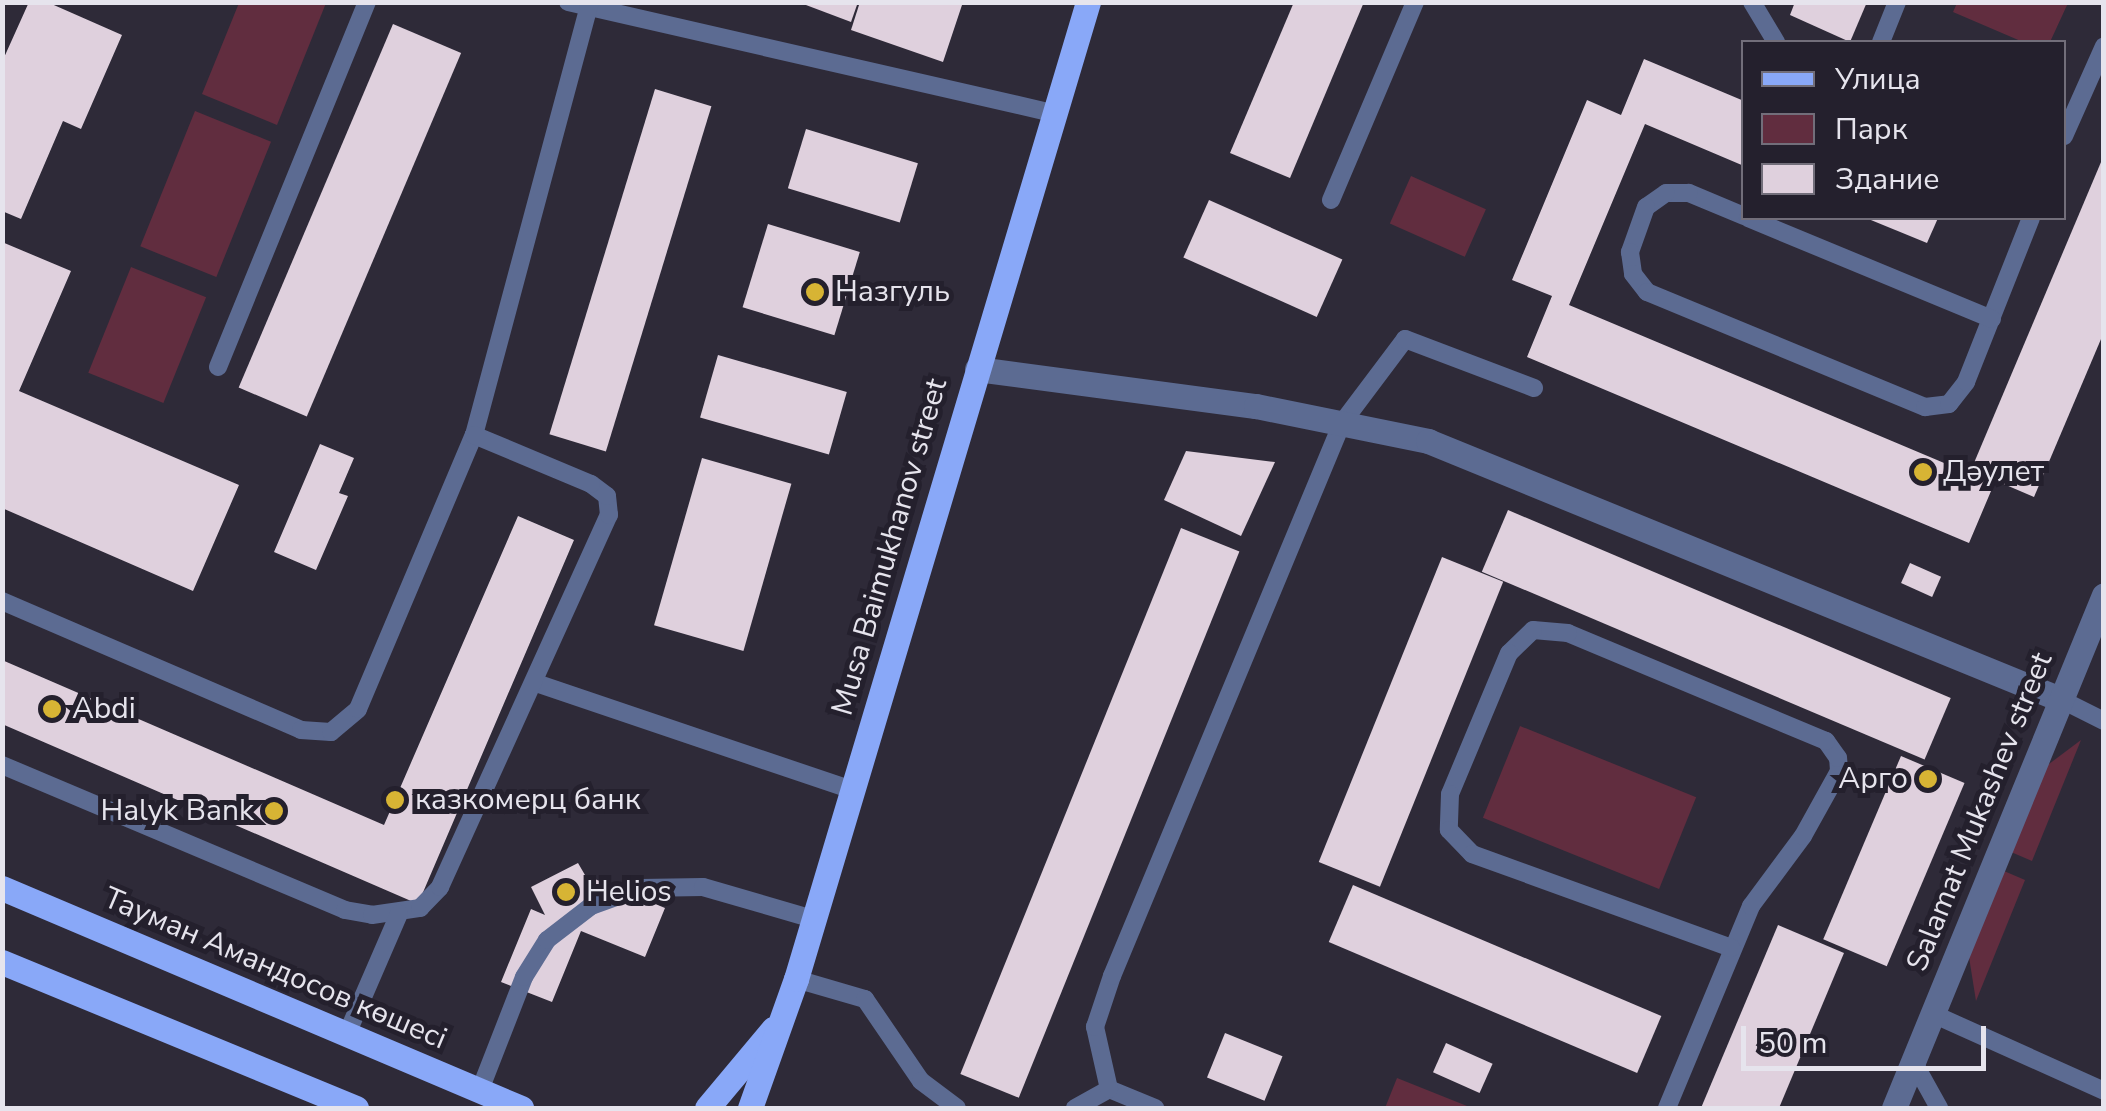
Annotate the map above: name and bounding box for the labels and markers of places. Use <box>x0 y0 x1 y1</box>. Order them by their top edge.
place label: Назгуль <box>835 274 950 310</box>
marker: Назгуль <box>804 281 826 303</box>
place label: Дәулет <box>1943 454 2044 490</box>
marker: Дәулет <box>1912 461 1934 483</box>
place label: Abdi <box>72 691 136 727</box>
marker: Abdi <box>41 698 63 720</box>
place label: Арго <box>1838 761 1908 797</box>
marker: Арго <box>1917 768 1939 790</box>
place label: казкомерц банк <box>415 782 641 818</box>
marker: казкомерц банк <box>384 789 406 811</box>
place label: Halyk Bank <box>100 793 254 829</box>
marker: Halyk Bank <box>263 800 285 822</box>
place label: Helios <box>586 874 672 910</box>
marker: Helios <box>555 881 577 903</box>

